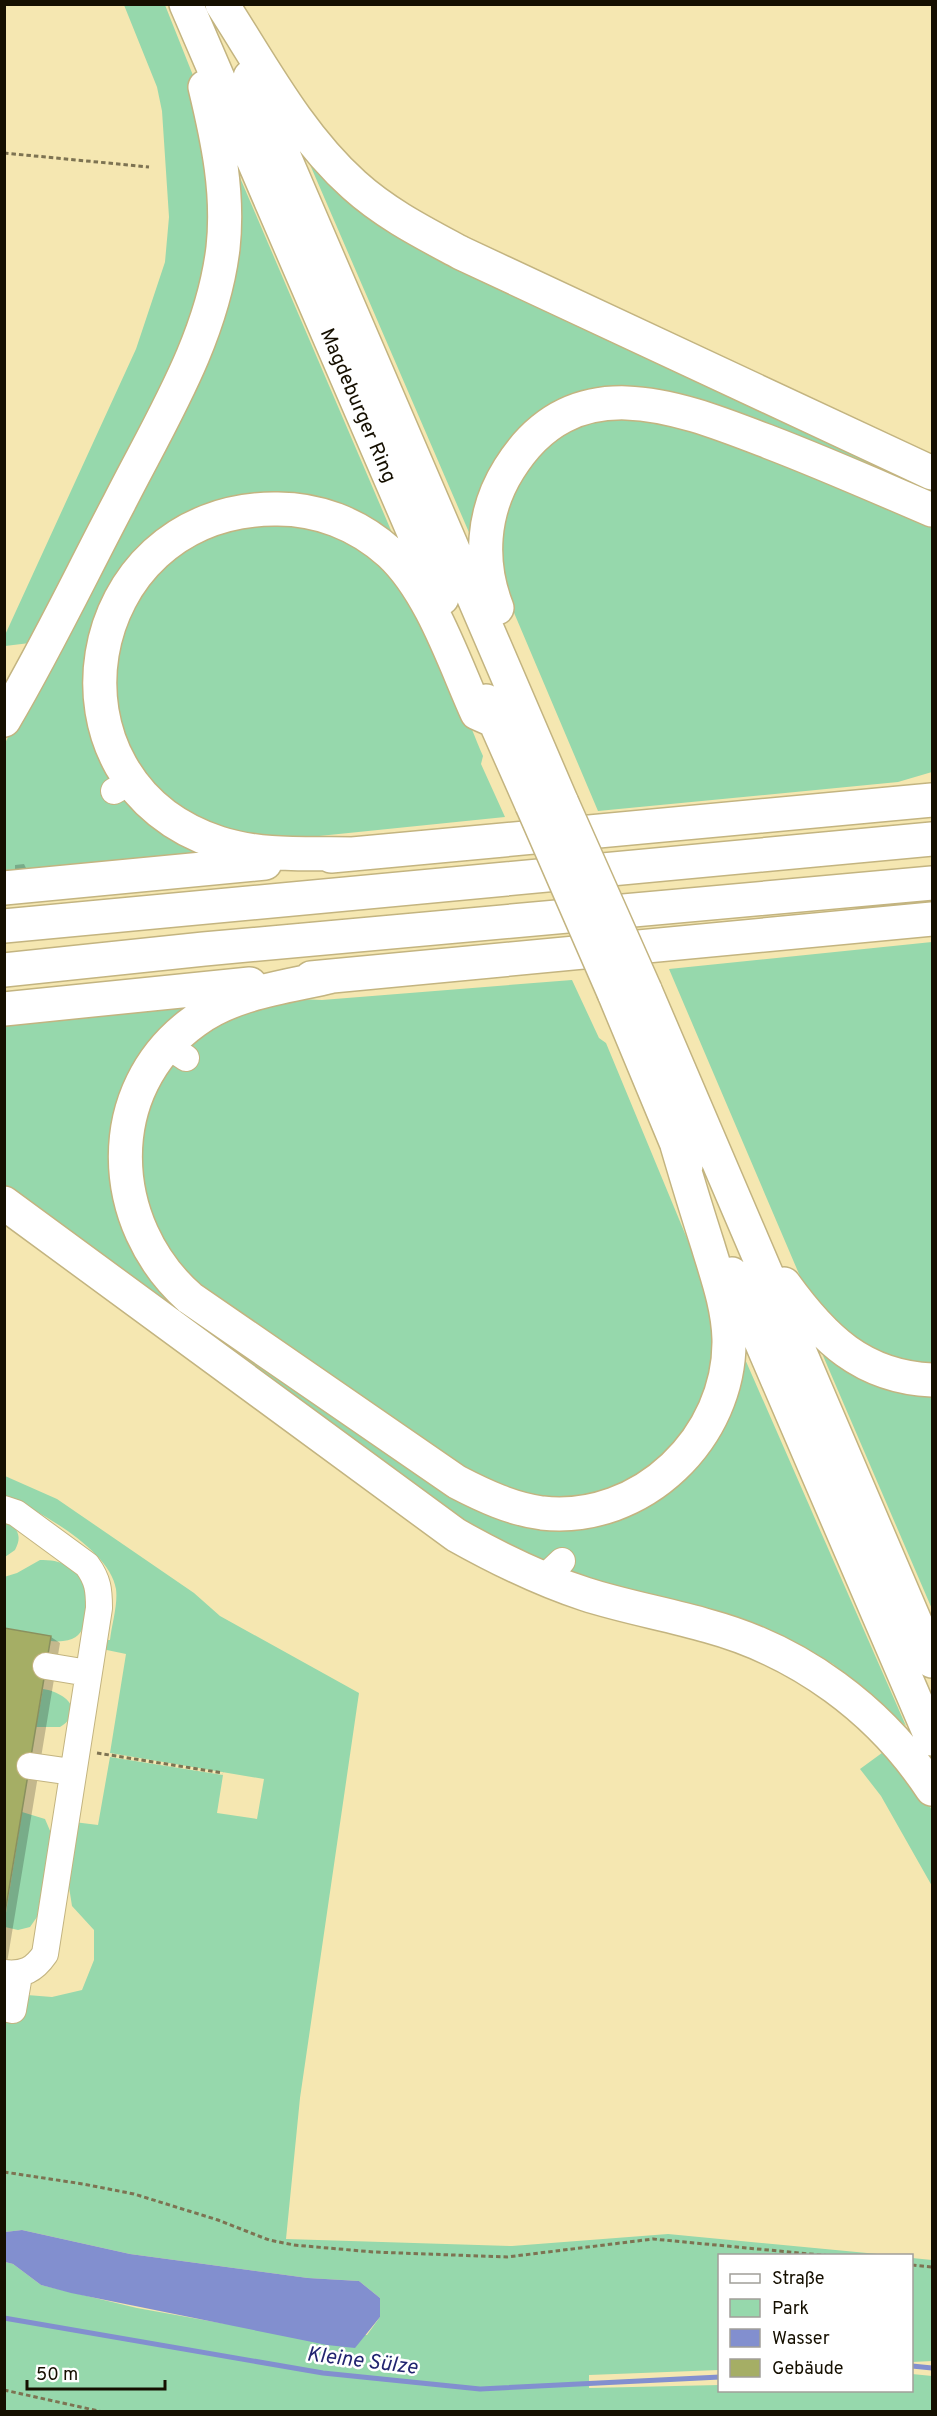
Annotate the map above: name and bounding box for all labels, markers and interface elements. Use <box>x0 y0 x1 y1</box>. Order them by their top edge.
street label: Magdeburger Ring <box>313 325 401 487</box>
legend <box>718 2254 913 2392</box>
text: Straße <box>772 2268 824 2291</box>
text: Park <box>772 2298 809 2321</box>
text: Wasser <box>772 2328 830 2351</box>
water label: Kleine Sülze <box>305 2341 420 2382</box>
scale bar <box>27 2353 165 2391</box>
text: Gebäude <box>772 2358 844 2381</box>
text: 50 m <box>36 2364 78 2387</box>

